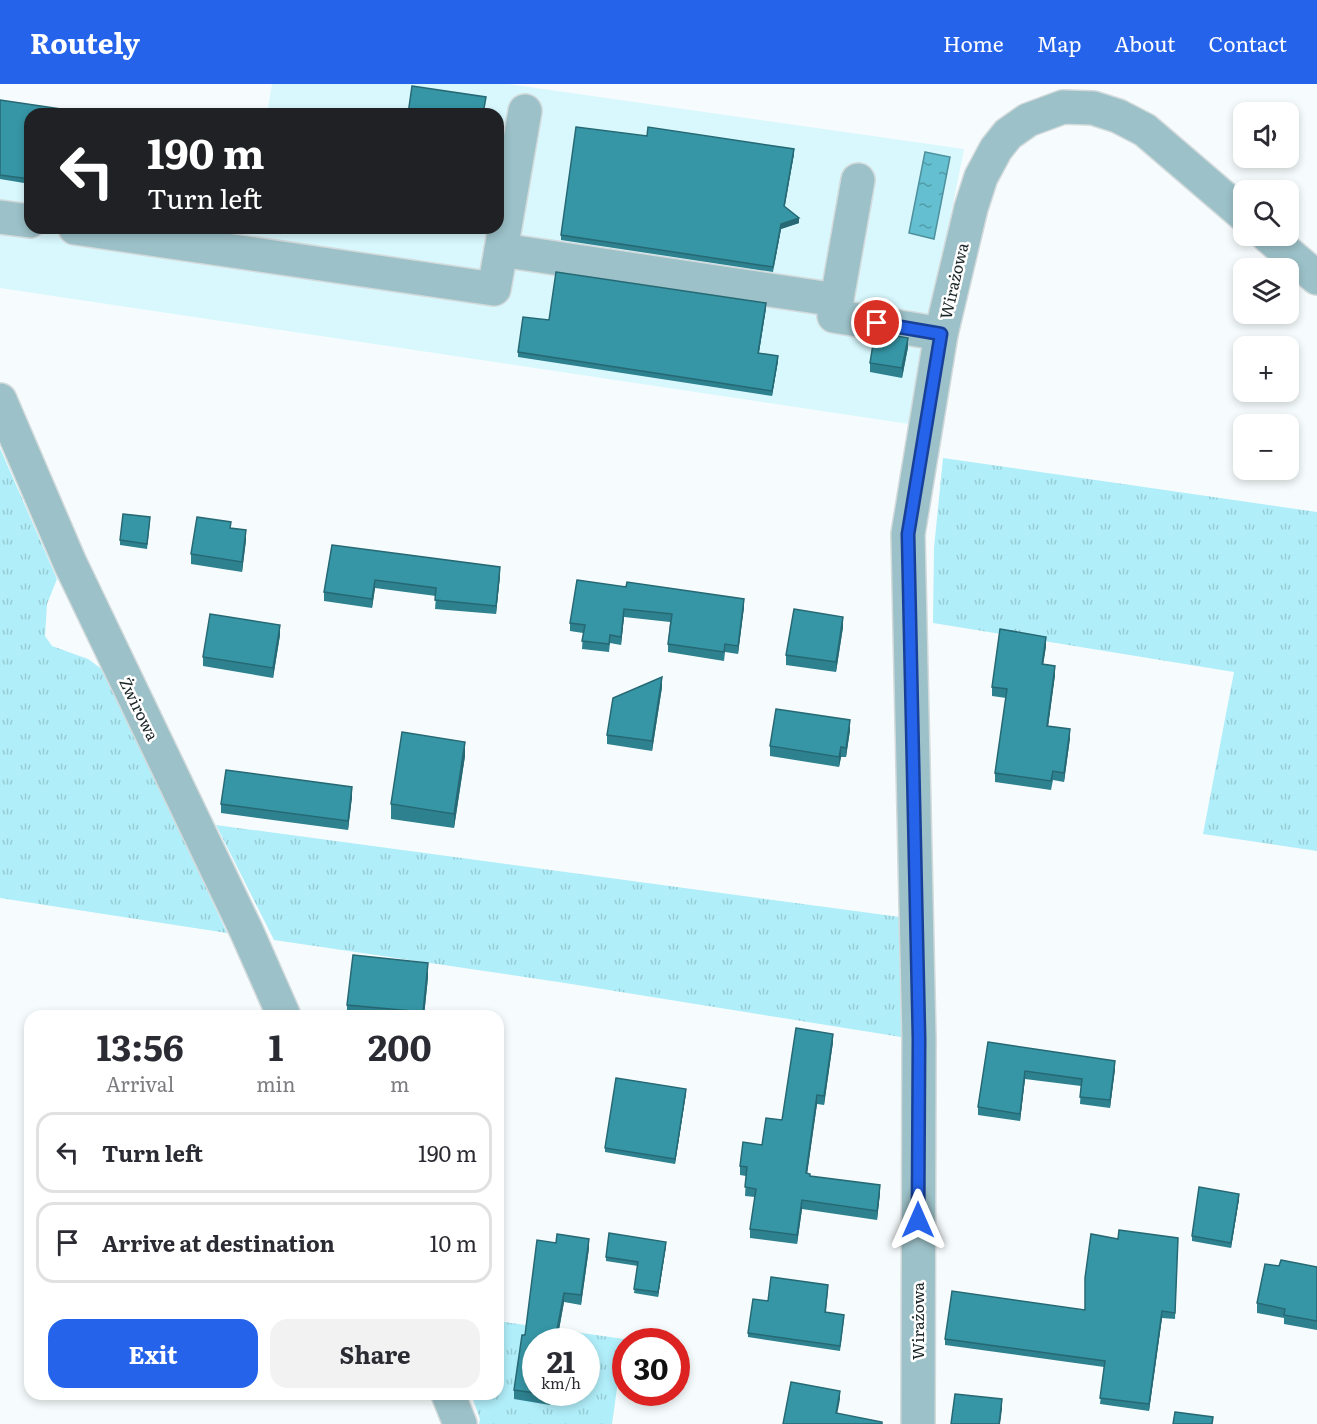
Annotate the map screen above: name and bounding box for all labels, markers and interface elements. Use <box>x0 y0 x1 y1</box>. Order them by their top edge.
text: Routely <box>30 21 140 63</box>
text: Home <box>943 27 1004 58</box>
text: Map <box>1037 27 1081 58</box>
text: About <box>1114 27 1176 58</box>
text: Contact <box>1209 27 1287 58</box>
map controls <box>1233 102 1299 480</box>
button: sound <box>1233 102 1299 168</box>
text: 190 m <box>147 120 265 182</box>
icon: left <box>48 132 126 210</box>
text: Turn left <box>147 177 262 217</box>
button: search <box>1233 180 1299 246</box>
street label: Wirażowa <box>933 240 974 321</box>
button: layers <box>1233 258 1299 324</box>
pin <box>851 297 902 348</box>
icon: arrive <box>860 306 893 339</box>
button: + <box>1233 336 1299 402</box>
button: − <box>1233 414 1299 480</box>
street label: Żwirowa <box>114 673 166 745</box>
text: 13:56 <box>96 1019 184 1072</box>
text: 1 <box>268 1019 283 1072</box>
text: 200 <box>368 1019 432 1072</box>
text: Arrival <box>106 1068 174 1098</box>
text: min <box>256 1068 296 1098</box>
text: m <box>390 1068 409 1098</box>
icon: left <box>51 1136 84 1169</box>
text: Turn left <box>102 1136 203 1169</box>
text: 190 m <box>418 1136 477 1169</box>
position arrow <box>886 1188 950 1252</box>
icon: arrive <box>51 1226 84 1259</box>
text: Arrive at destination <box>102 1226 335 1259</box>
text: 10 m <box>430 1226 477 1259</box>
street label: Wirażowa <box>905 1282 929 1360</box>
button: Exit <box>48 1319 258 1388</box>
button: Share <box>270 1319 480 1388</box>
speed limit sign: 30 <box>612 1328 690 1406</box>
text: 21 <box>547 1338 575 1382</box>
text: km/h <box>541 1371 581 1394</box>

